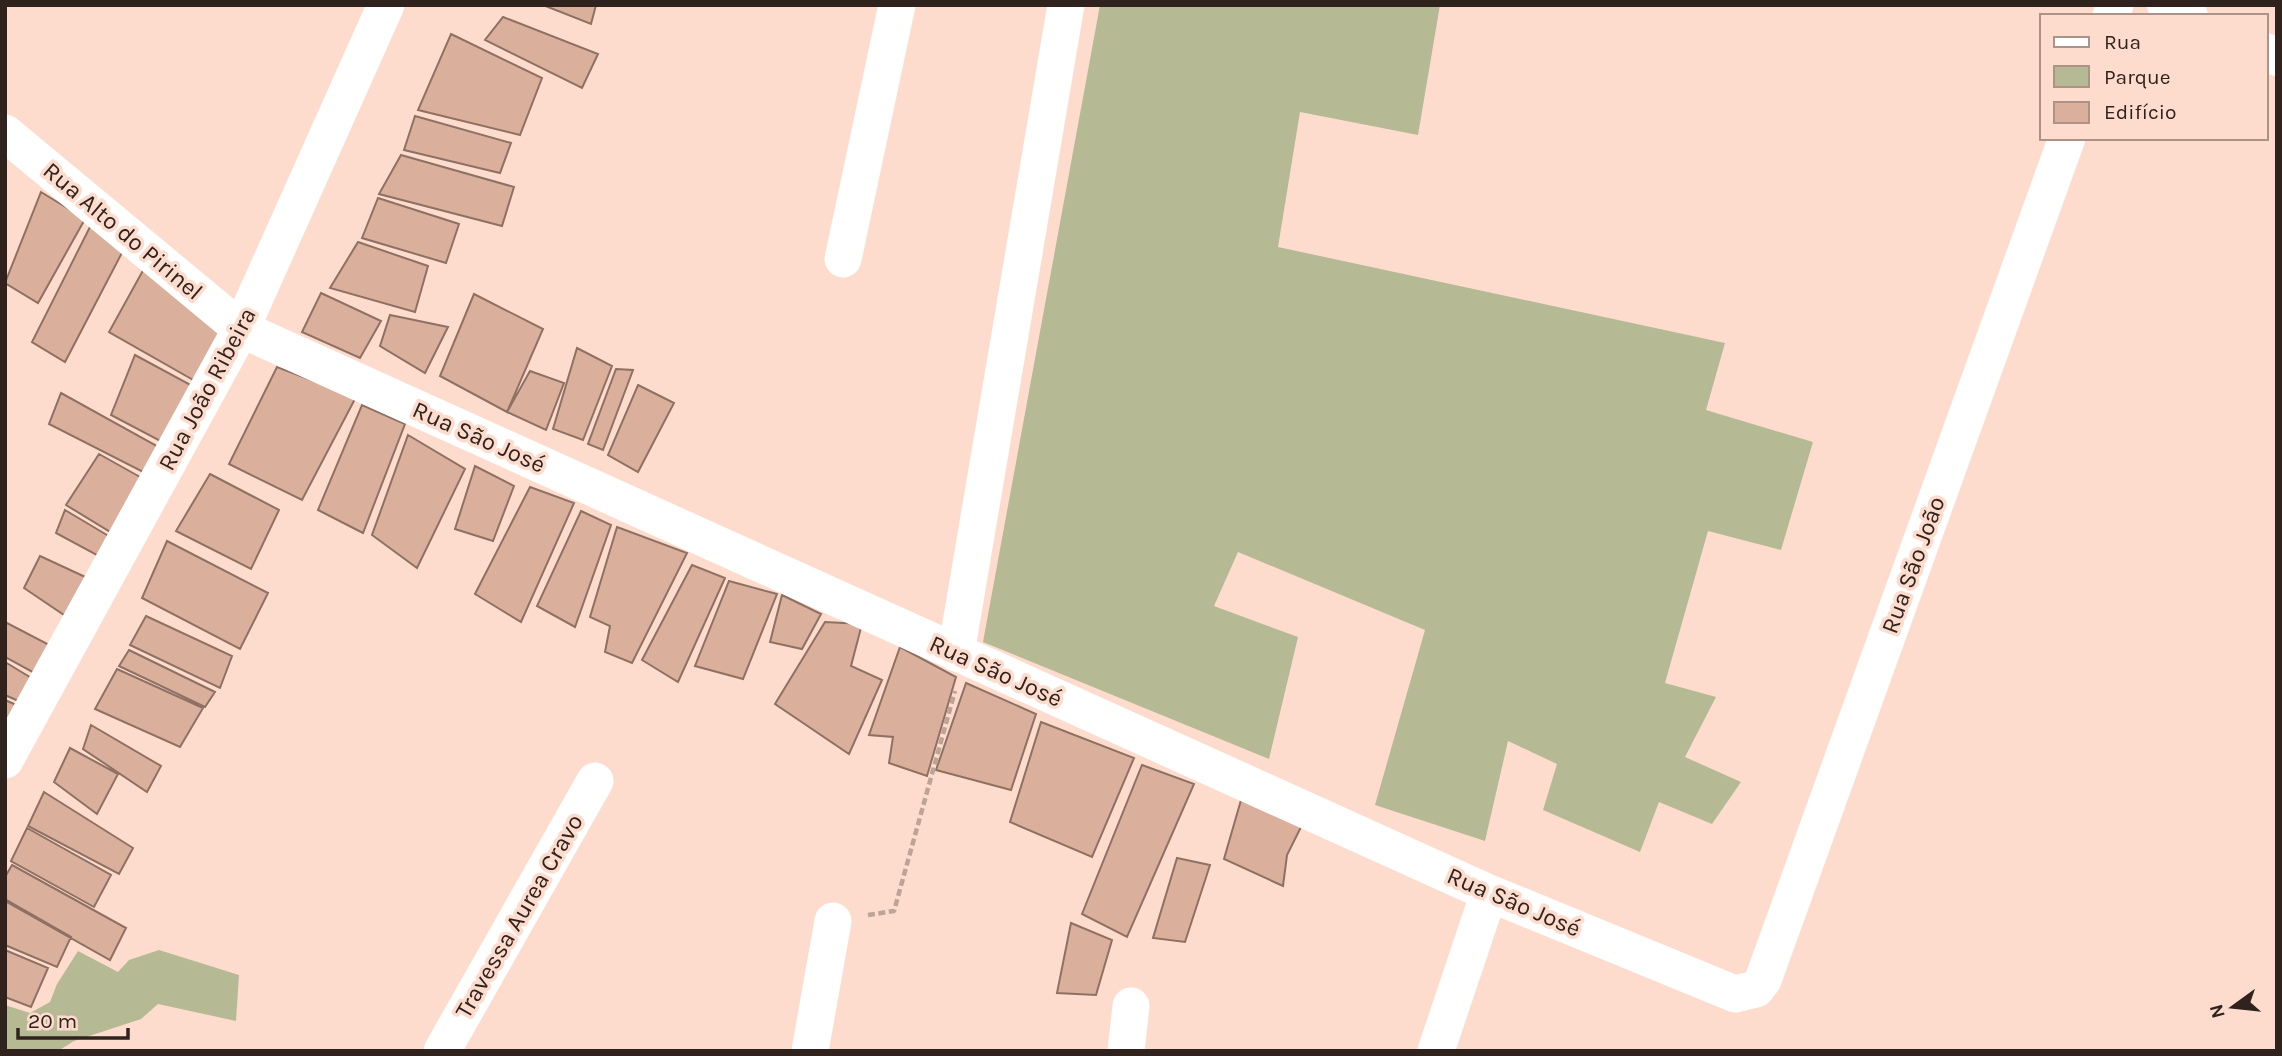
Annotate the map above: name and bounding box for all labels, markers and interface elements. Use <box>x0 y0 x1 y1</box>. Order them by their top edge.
legend <box>2040 14 2268 140</box>
text: Rua <box>2104 30 2141 54</box>
text: Parque <box>2104 65 2171 89</box>
text: Edifício <box>2104 100 2177 124</box>
street label: Rua Alto do Pirinel <box>38 156 208 306</box>
street label: Rua João Ribeira <box>152 303 262 475</box>
street label: Rua São José <box>408 395 550 479</box>
street label: Rua São João <box>1875 493 1951 637</box>
street label: Rua São José <box>925 629 1067 713</box>
street label: Travessa Aurea Cravo <box>449 809 589 1023</box>
street label: Rua São José <box>1443 861 1585 943</box>
north arrow <box>2198 972 2268 1042</box>
scale bar <box>18 996 128 1040</box>
text: N <box>2205 1002 2230 1021</box>
text: 20 m <box>28 1009 77 1033</box>

